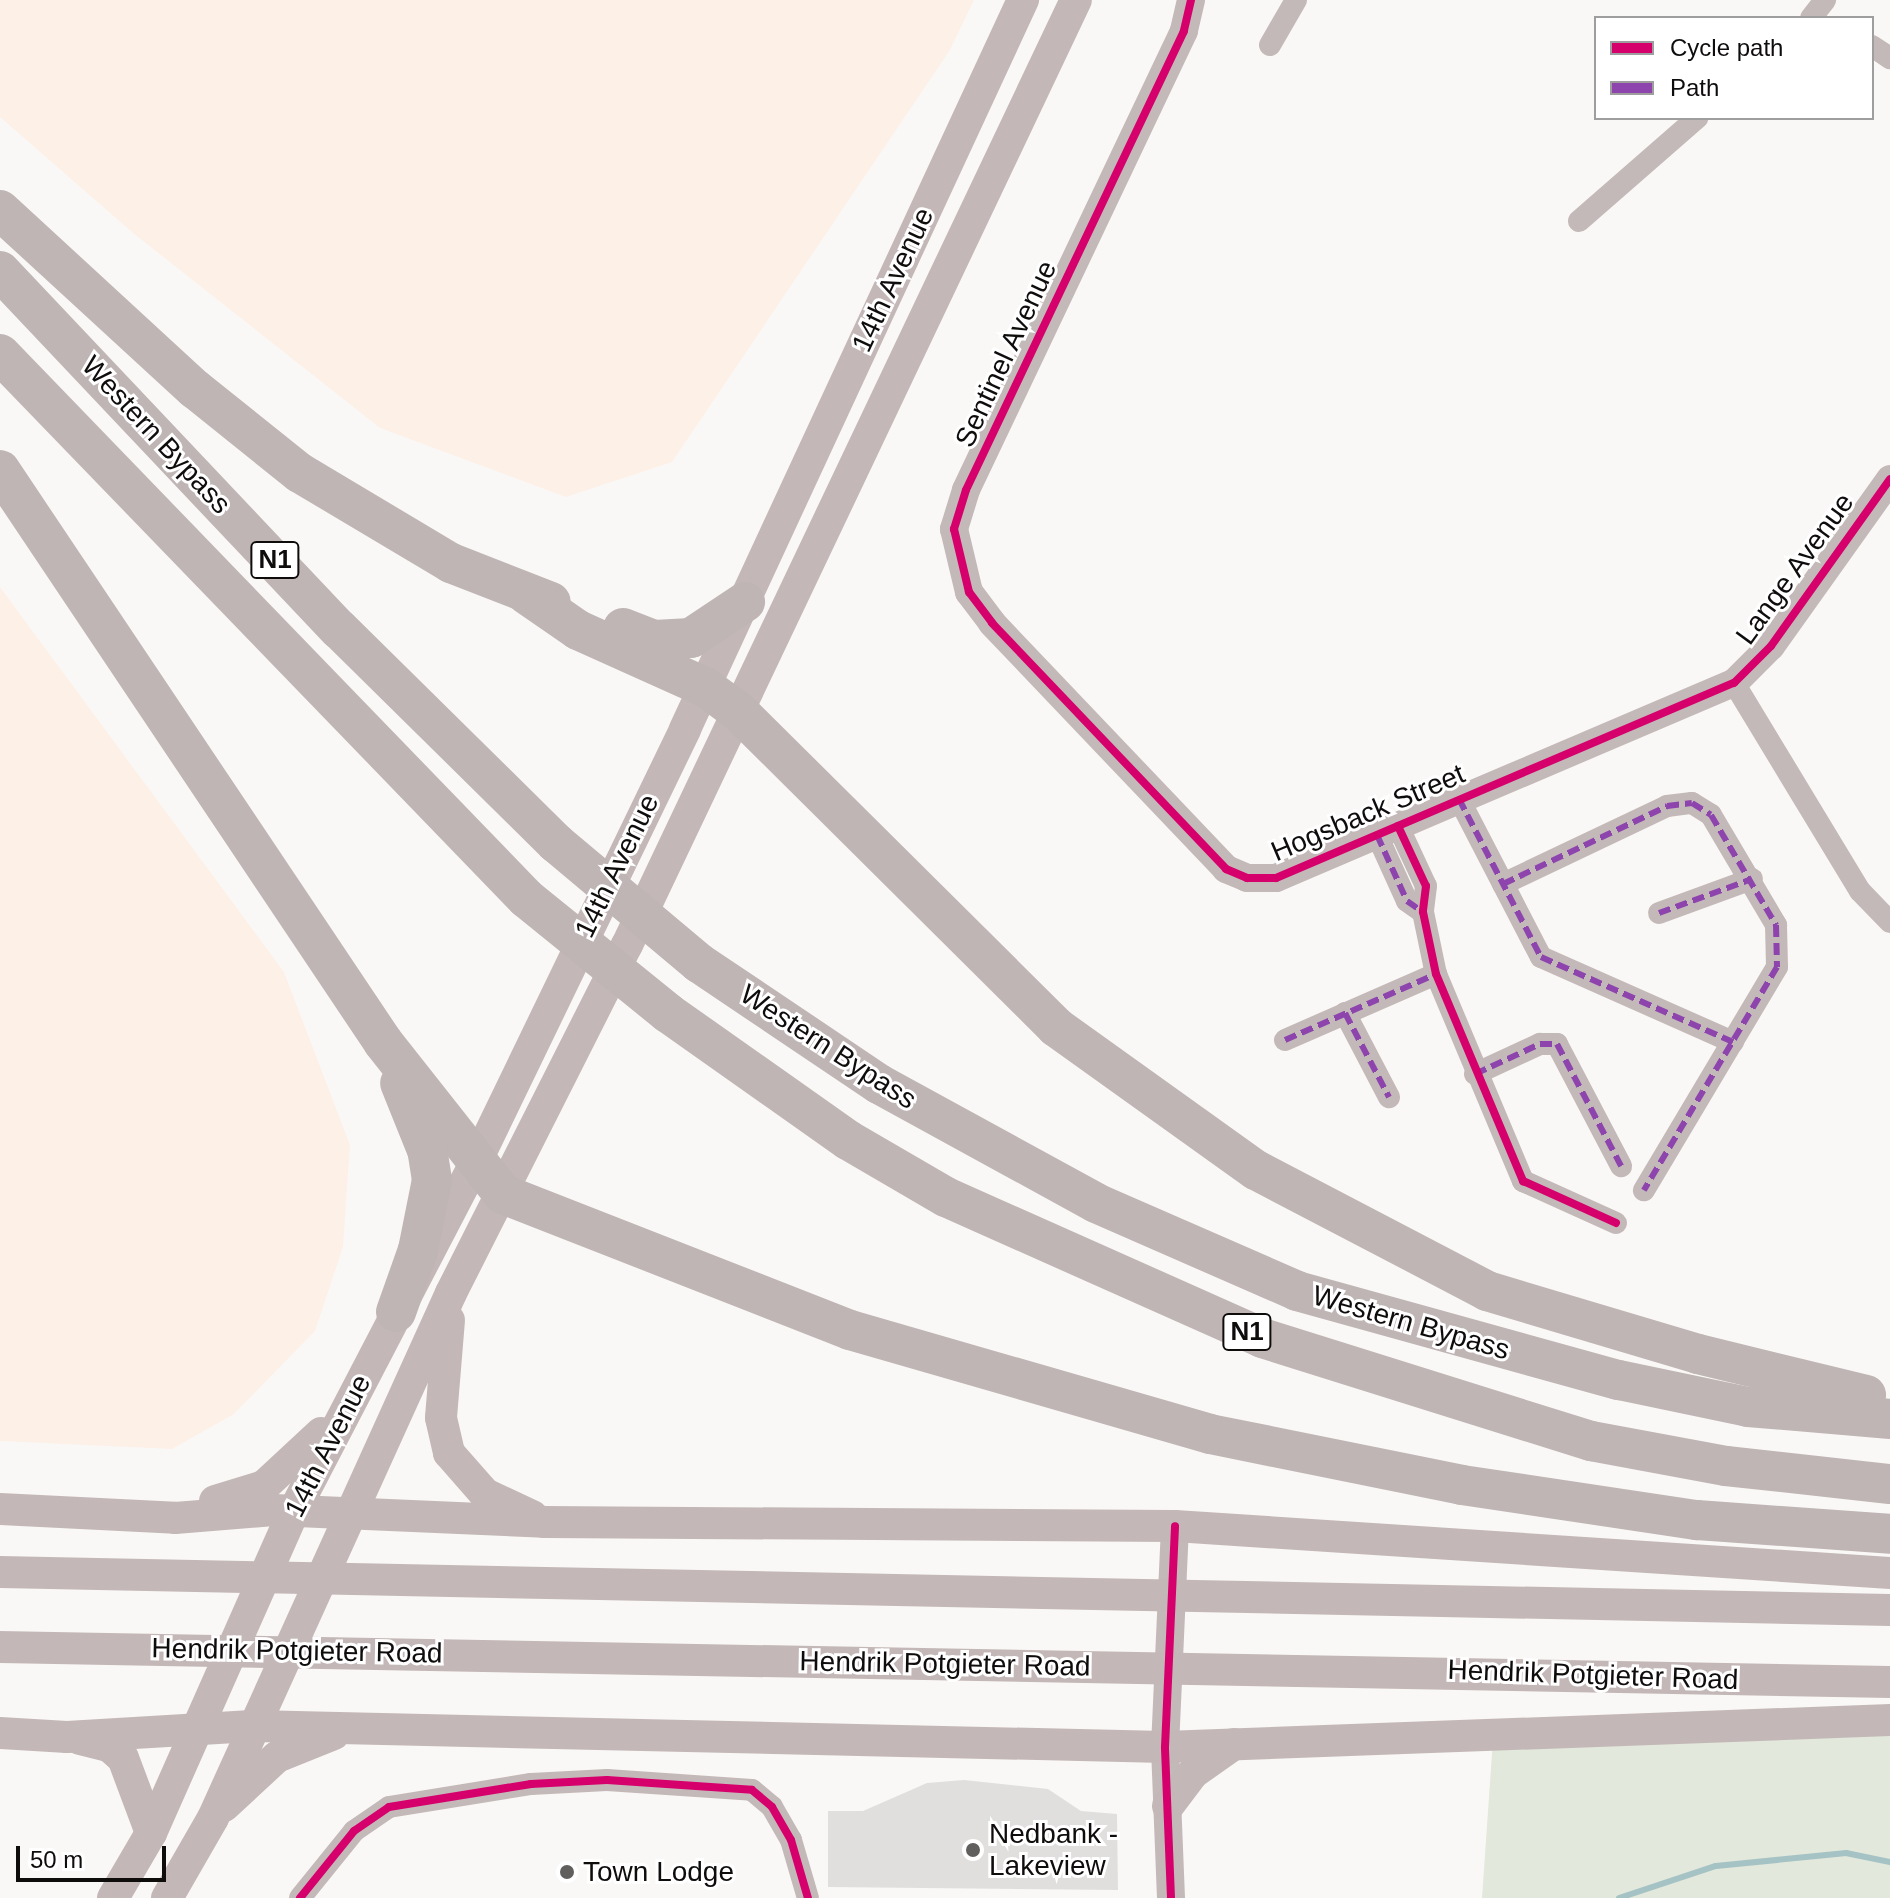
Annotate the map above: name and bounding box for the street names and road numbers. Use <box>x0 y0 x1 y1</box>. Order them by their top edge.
street label: 14th Avenue <box>845 202 941 358</box>
street label: Sentinel Avenue <box>948 255 1064 453</box>
street label: Western Bypass <box>74 349 238 521</box>
street label: Lange Avenue <box>1728 486 1862 652</box>
road number: N1 <box>249 538 301 582</box>
street label: Hogsback Street <box>1266 757 1470 869</box>
street label: 14th Avenue <box>568 788 666 944</box>
street label: Western Bypass <box>734 978 922 1116</box>
street label: Western Bypass <box>1309 1279 1513 1367</box>
road number: N1 <box>1221 1310 1273 1354</box>
street label: 14th Avenue <box>277 1369 379 1523</box>
street label: Hendrik Potgieter Road <box>151 1632 443 1670</box>
street label: Hendrik Potgieter Road <box>799 1645 1091 1683</box>
street label: Hendrik Potgieter Road <box>1447 1653 1739 1697</box>

